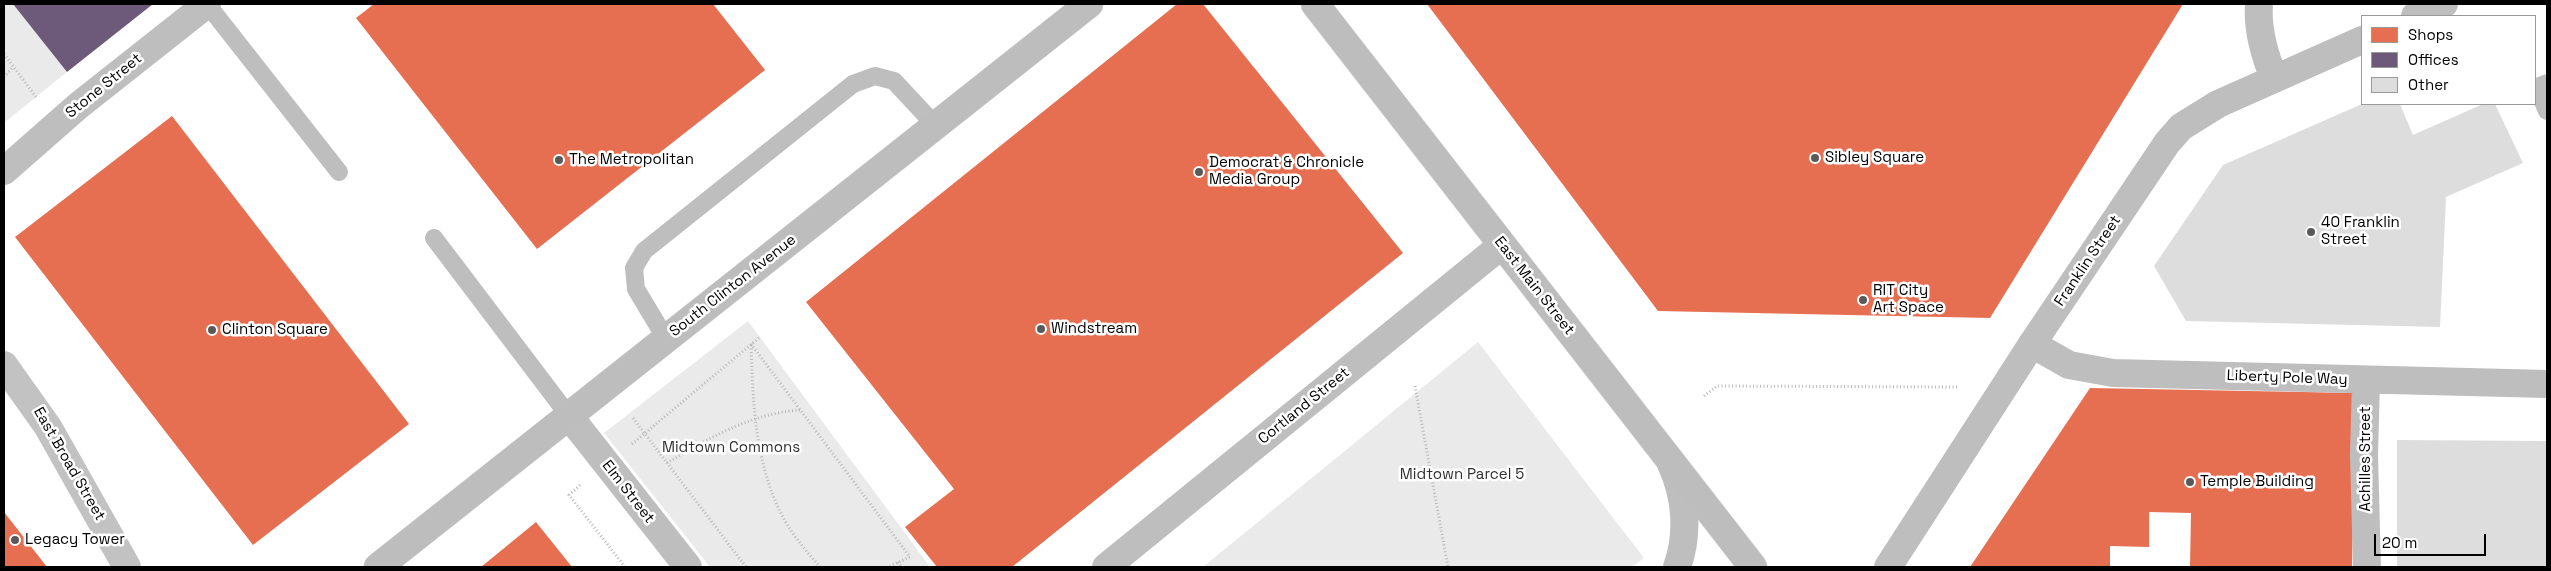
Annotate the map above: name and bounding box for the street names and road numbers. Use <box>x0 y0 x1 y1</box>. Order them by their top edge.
street label: Stone Street <box>62 50 146 122</box>
street label: Franklin Street <box>2051 212 2125 310</box>
street label: South Clinton Avenue <box>666 231 800 341</box>
street label: East Main Street <box>1490 233 1578 339</box>
street label: Cortland Street <box>1255 364 1353 448</box>
street label: Liberty Pole Way <box>2226 367 2348 389</box>
street label: East Broad Street <box>29 404 109 524</box>
street label: Achilles Street <box>2357 406 2375 512</box>
street label: Elm Street <box>598 457 658 527</box>

